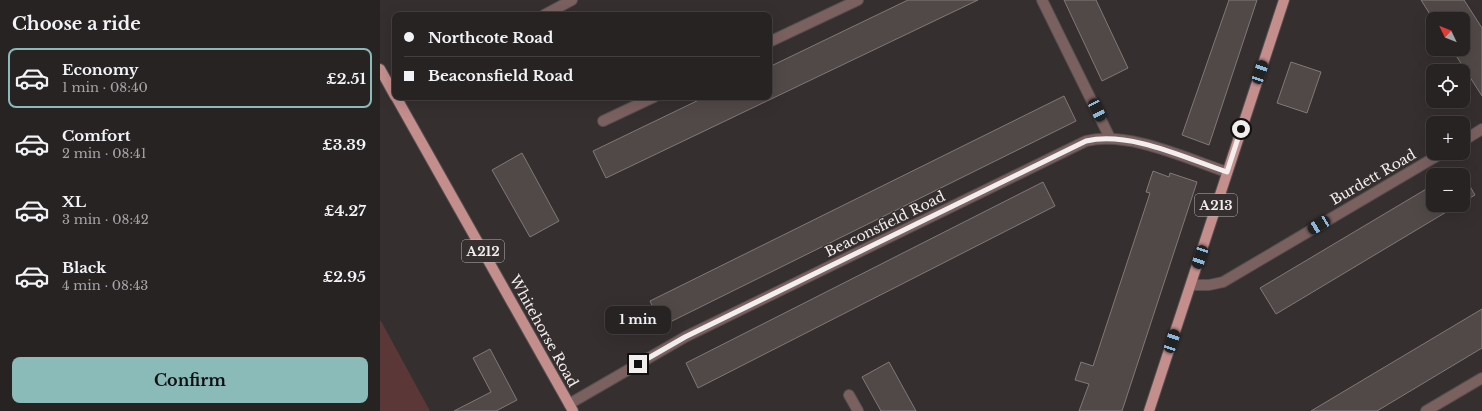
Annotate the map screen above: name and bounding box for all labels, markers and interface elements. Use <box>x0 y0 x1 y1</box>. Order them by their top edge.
north arrow <box>1426 12 1470 56</box>
map controls <box>1426 12 1470 212</box>
text: Choose a ride <box>12 13 141 35</box>
text: Northcote Road <box>428 28 553 47</box>
car <box>1251 59 1269 85</box>
icon: car <box>14 60 50 96</box>
text: Economy <box>62 60 139 79</box>
button: locate <box>1426 64 1470 108</box>
text: Beaconsfield Road <box>428 66 574 85</box>
text: £2.51 <box>326 69 366 88</box>
text: 1 min · 08:40 <box>62 79 148 96</box>
car <box>1086 97 1108 123</box>
button: + <box>1426 116 1470 160</box>
route start <box>1232 120 1250 138</box>
icon: car <box>14 126 50 162</box>
text: Comfort <box>62 126 130 145</box>
text: £3.39 <box>322 135 366 154</box>
text: 2 min · 08:41 <box>62 145 147 162</box>
street label: Burdett Road <box>1327 145 1420 209</box>
button: − <box>1426 168 1470 212</box>
street label: Beaconsfield Road <box>822 187 949 261</box>
icon: car <box>14 192 50 228</box>
text: XL <box>62 192 86 211</box>
road number: A213 <box>1195 194 1237 216</box>
text: £4.27 <box>324 201 366 220</box>
text: 3 min · 08:42 <box>62 211 149 228</box>
car <box>1306 214 1332 236</box>
road number: A212 <box>462 240 504 262</box>
car <box>1191 244 1209 270</box>
icon: car <box>14 258 50 294</box>
text: Black <box>62 258 106 277</box>
text: £2.95 <box>323 267 366 286</box>
street label: Whitehorse Road <box>505 271 583 391</box>
text: 4 min · 08:43 <box>62 277 148 294</box>
callout: 1 min <box>605 306 671 334</box>
text: 1 min <box>619 311 657 328</box>
car <box>1163 328 1181 354</box>
route end <box>629 355 647 373</box>
button: Confirm <box>12 357 368 403</box>

